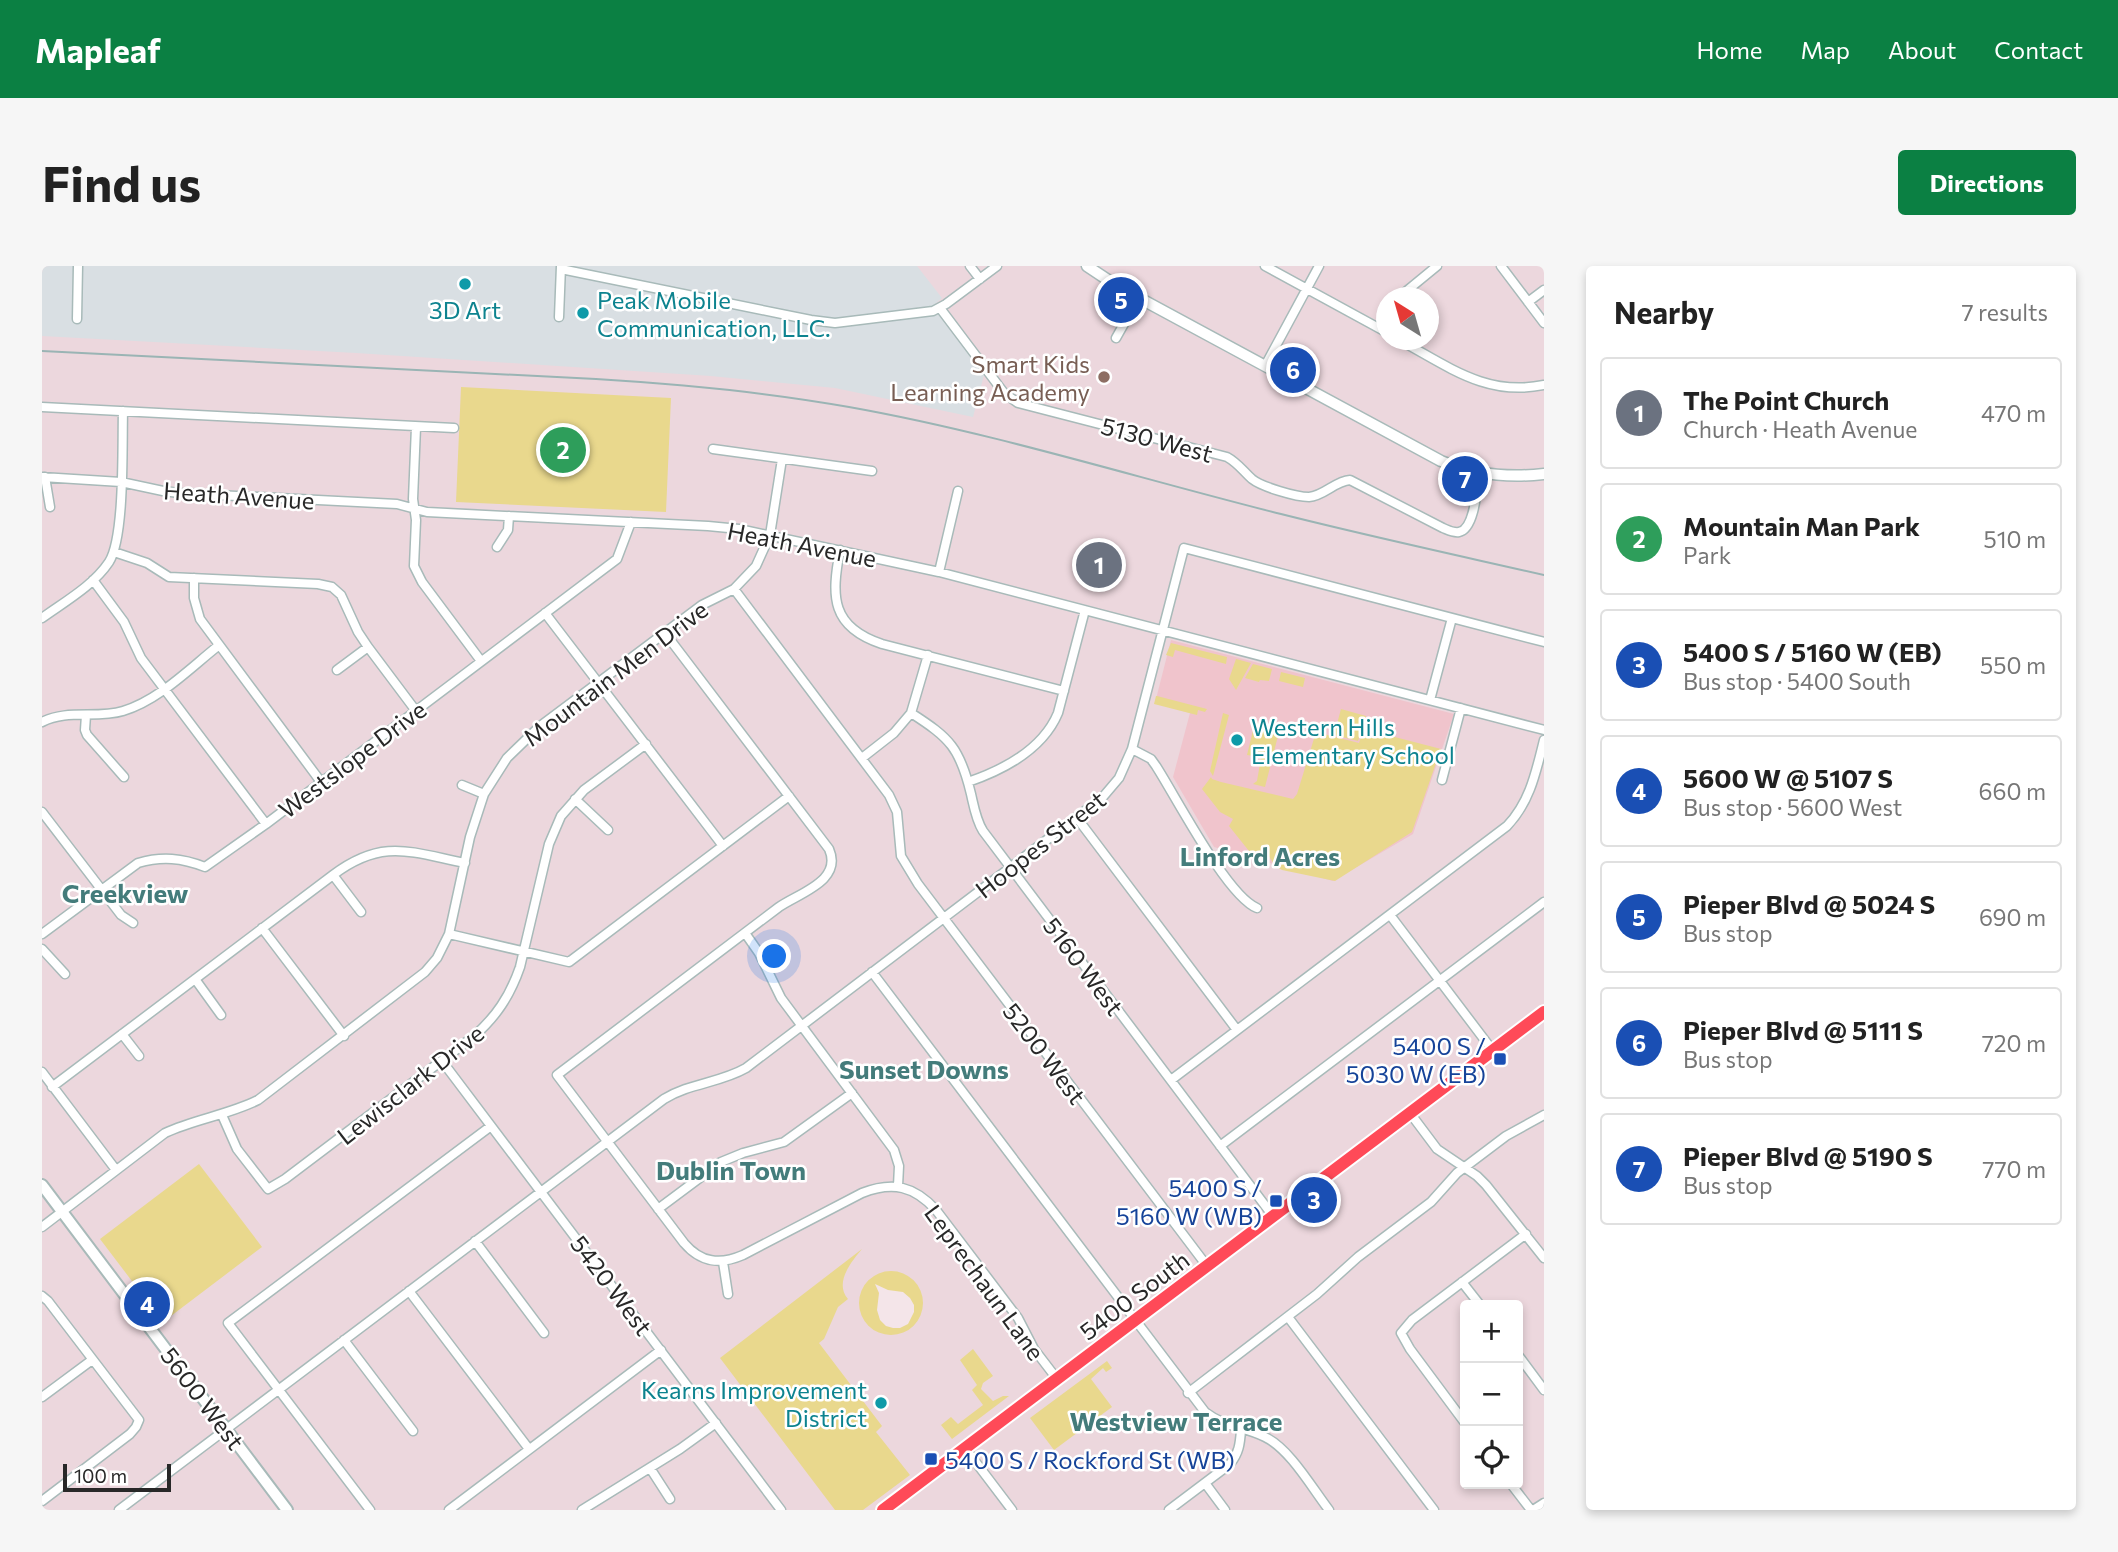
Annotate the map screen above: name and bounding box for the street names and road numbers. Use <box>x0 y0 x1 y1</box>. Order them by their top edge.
street label: 5130 West <box>1098 410 1216 468</box>
street label: Heath Avenue <box>162 475 316 515</box>
street label: Heath Avenue <box>725 515 879 573</box>
street label: Mountain Men Drive <box>517 594 713 752</box>
street label: Westslope Drive <box>273 694 431 824</box>
street label: Hoopes Street <box>969 784 1111 904</box>
street label: 5160 West <box>1038 911 1130 1021</box>
street label: 5200 West <box>998 997 1093 1109</box>
street label: Lewisclark Drive <box>331 1018 489 1150</box>
street label: Leprechaun Lane <box>919 1199 1051 1365</box>
street label: 5420 West <box>565 1229 659 1341</box>
street label: 5400 South <box>1074 1244 1194 1346</box>
street label: 5600 West <box>155 1341 251 1455</box>

